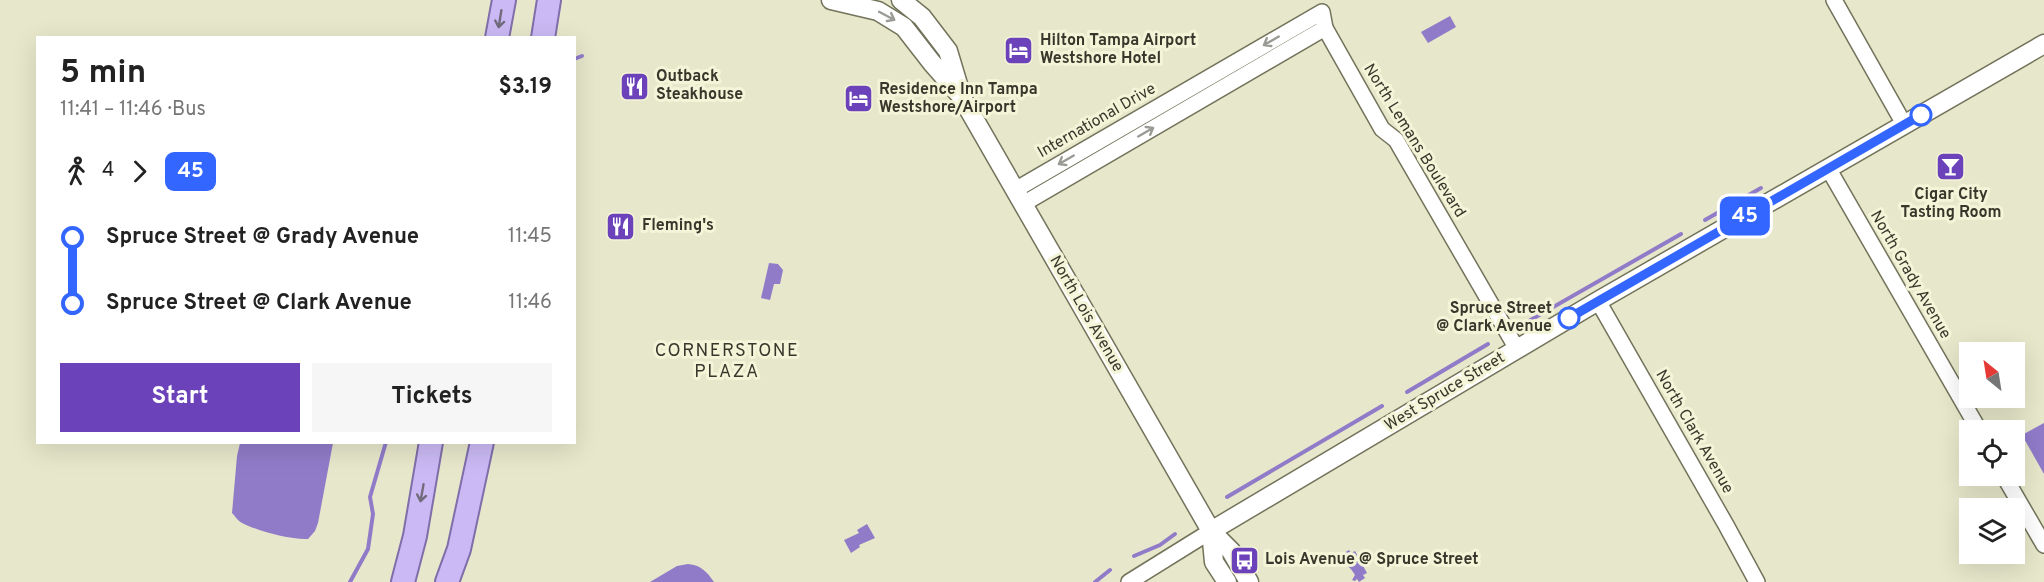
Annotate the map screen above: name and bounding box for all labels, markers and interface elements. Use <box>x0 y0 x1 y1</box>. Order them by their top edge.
one-way arrow <box>495 8 506 28</box>
one-way arrow <box>878 10 895 22</box>
place label: Hilton Tampa Airport Westshore Hotel <box>1040 31 1196 69</box>
hotel icon: Hilton Tampa Airport Westshore Hotel <box>1003 34 1035 66</box>
one-way arrow <box>1263 36 1280 48</box>
text: 5 min <box>60 53 146 95</box>
street label: North Lemans Boulevard <box>1358 60 1470 222</box>
place label: Outback Steakhouse <box>656 67 743 105</box>
restaurant icon: Outback Steakhouse <box>619 70 651 102</box>
text: $3.19 <box>498 74 552 101</box>
street label: International Drive <box>1034 79 1160 163</box>
place label: Residence Inn Tampa Westshore/Airport <box>879 80 1038 118</box>
hotel icon: Residence Inn Tampa Westshore/Airport <box>842 83 874 115</box>
text: 11:41 – 11:46 · Bus <box>60 97 206 123</box>
unlabelled marker <box>1910 104 1932 126</box>
one-way arrow <box>1137 126 1154 138</box>
bar icon: Cigar City Tasting Room <box>1935 151 1967 183</box>
one-way arrow <box>1058 154 1075 166</box>
icon: walk <box>60 155 93 188</box>
icon: forward <box>123 155 156 188</box>
text: 4 <box>102 158 114 184</box>
text: 45 <box>177 158 204 185</box>
place label: Cigar City Tasting Room <box>1900 185 2002 223</box>
line badge: 45 <box>1718 196 1772 236</box>
text: 45 <box>1732 203 1758 230</box>
street label: North Grady Avenue <box>1865 207 1955 343</box>
restaurant icon: Fleming's <box>605 210 637 242</box>
place label: Fleming's <box>642 216 714 236</box>
text: Spruce Street @ Grady Avenue <box>106 224 419 251</box>
text: 11:45 <box>508 224 552 250</box>
street label: North Lois Avenue <box>1045 252 1127 376</box>
text: Spruce Street @ Clark Avenue <box>106 290 412 317</box>
text: 11:46 <box>508 290 552 316</box>
place label: Spruce Street @ Clark Avenue <box>1436 299 1552 337</box>
marker: Spruce Street @ Clark Avenue <box>1558 307 1580 329</box>
district label: CORNERSTONE PLAZA <box>655 340 799 384</box>
north arrow <box>1959 342 2025 408</box>
map controls <box>1959 342 2025 564</box>
street label: West Spruce Street <box>1381 348 1509 436</box>
button: Start <box>60 363 300 432</box>
button: Tickets <box>312 363 552 432</box>
street label: North Clark Avenue <box>1650 367 1738 497</box>
button: locate <box>1959 420 2025 486</box>
one-way arrow <box>416 483 427 503</box>
button: layers <box>1959 498 2025 564</box>
bus stop icon: Lois Avenue @ Spruce Street <box>1228 544 1260 576</box>
place label: Lois Avenue @ Spruce Street <box>1265 550 1479 570</box>

